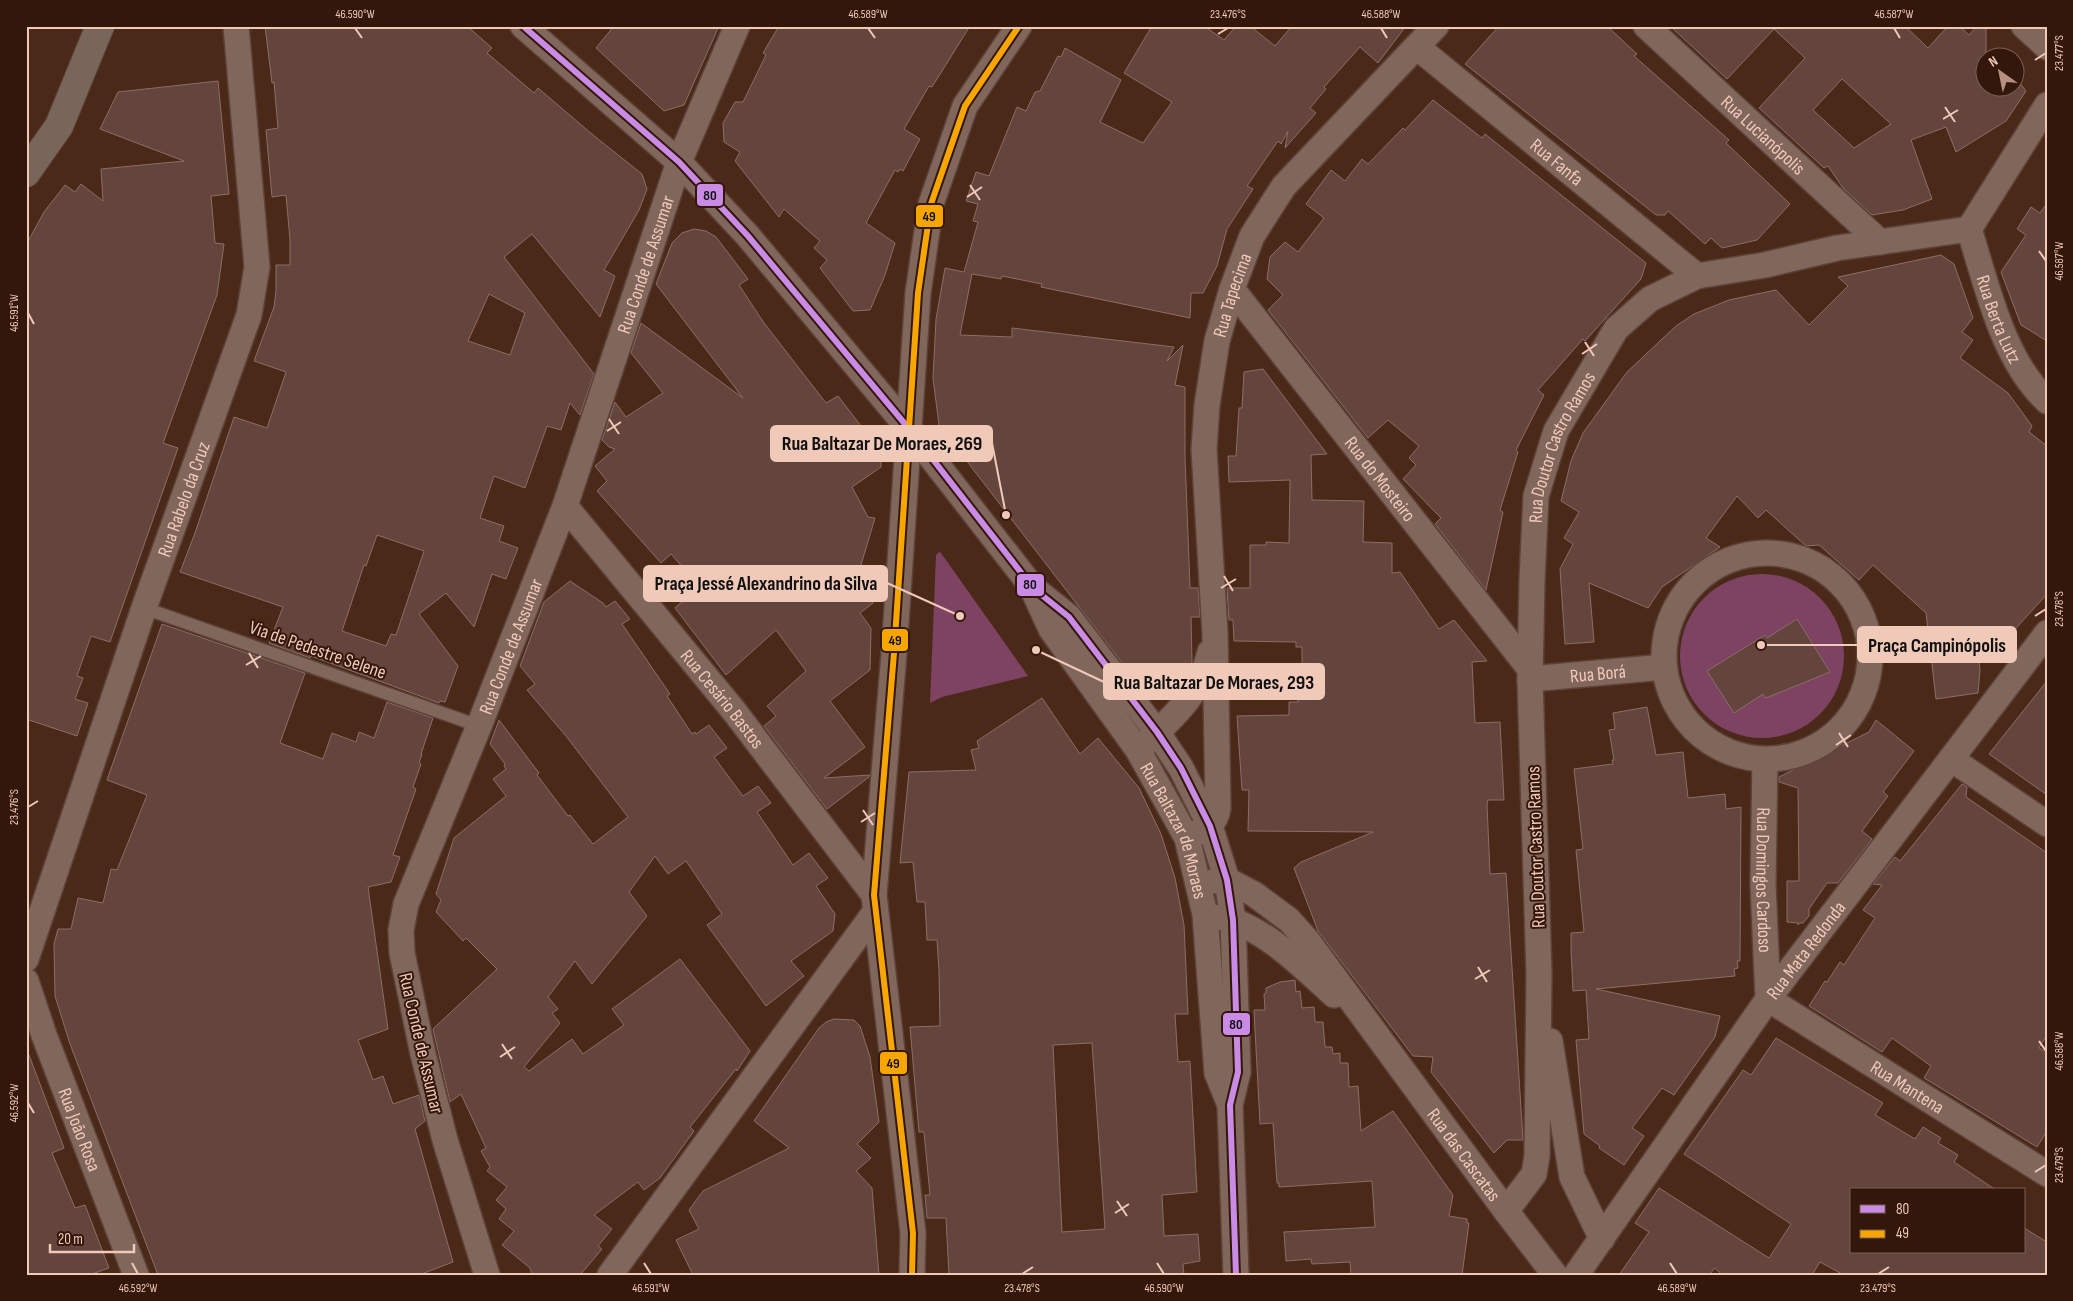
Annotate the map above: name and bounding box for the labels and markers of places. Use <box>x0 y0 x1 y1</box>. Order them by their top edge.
callout: Rua Baltazar De Moraes, 269 <box>771 426 992 461</box>
callout: Praça Jessé Alexandrino da Silva <box>644 566 887 601</box>
callout: Praça Campinópolis <box>1858 627 2016 662</box>
callout: Rua Baltazar De Moraes, 293 <box>1104 664 1324 699</box>

